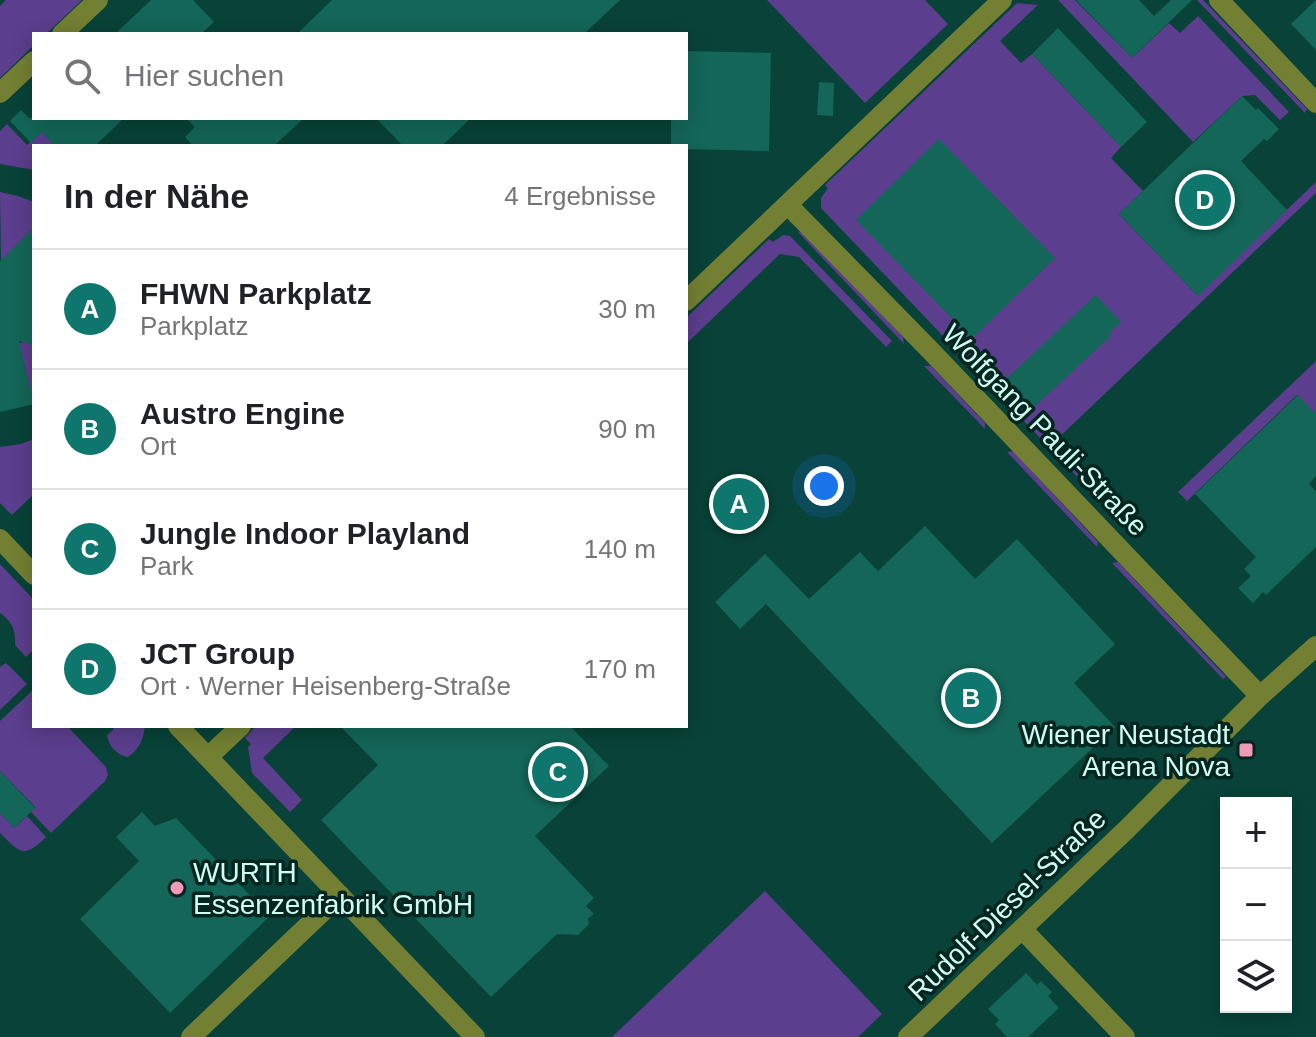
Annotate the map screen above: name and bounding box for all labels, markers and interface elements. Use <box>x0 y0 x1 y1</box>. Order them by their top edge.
search box <box>32 32 688 120</box>
icon: search <box>60 54 104 98</box>
text: Hier suchen <box>124 59 284 92</box>
pin: D <box>1179 170 1231 230</box>
text: In der Nähe <box>64 177 249 215</box>
text: 4 Ergebnisse <box>504 181 656 211</box>
text: FHWN Parkplatz <box>140 277 372 310</box>
text: A <box>81 294 99 324</box>
text: 30 m <box>598 294 656 324</box>
text: Parkplatz <box>140 311 248 341</box>
street label: Wolfgang Pauli-Straße <box>936 318 1154 542</box>
text: Austro Engine <box>140 397 345 430</box>
text: B <box>81 414 99 444</box>
text: 90 m <box>598 414 656 444</box>
text: Ort <box>140 431 176 461</box>
your location <box>804 466 844 506</box>
pin: A <box>713 474 765 534</box>
text: Jungle Indoor Playland <box>140 517 470 550</box>
text: C <box>81 534 99 564</box>
text: 140 m <box>584 534 656 564</box>
text: Park <box>140 551 193 581</box>
text: JCT Group <box>140 637 295 670</box>
text: D <box>81 654 99 684</box>
text: 170 m <box>584 654 656 684</box>
pin: B <box>945 668 997 728</box>
text: Ort · Werner Heisenberg-Straße <box>140 671 511 701</box>
place label: Wiener Neustadt Arena Nova <box>1021 719 1230 782</box>
marker: Wiener Neustadt Arena Nova <box>1237 741 1255 759</box>
pin: C <box>532 742 584 802</box>
map controls <box>1220 797 1292 1013</box>
button: + <box>1220 797 1292 869</box>
street label: Rudolf-Diesel-Straße <box>902 803 1112 1007</box>
place label: WURTH Essenzenfabrik GmbH <box>193 857 473 920</box>
button: − <box>1220 869 1292 941</box>
marker: WURTH Essenzenfabrik GmbH <box>168 879 186 897</box>
button: layers <box>1220 941 1292 1013</box>

